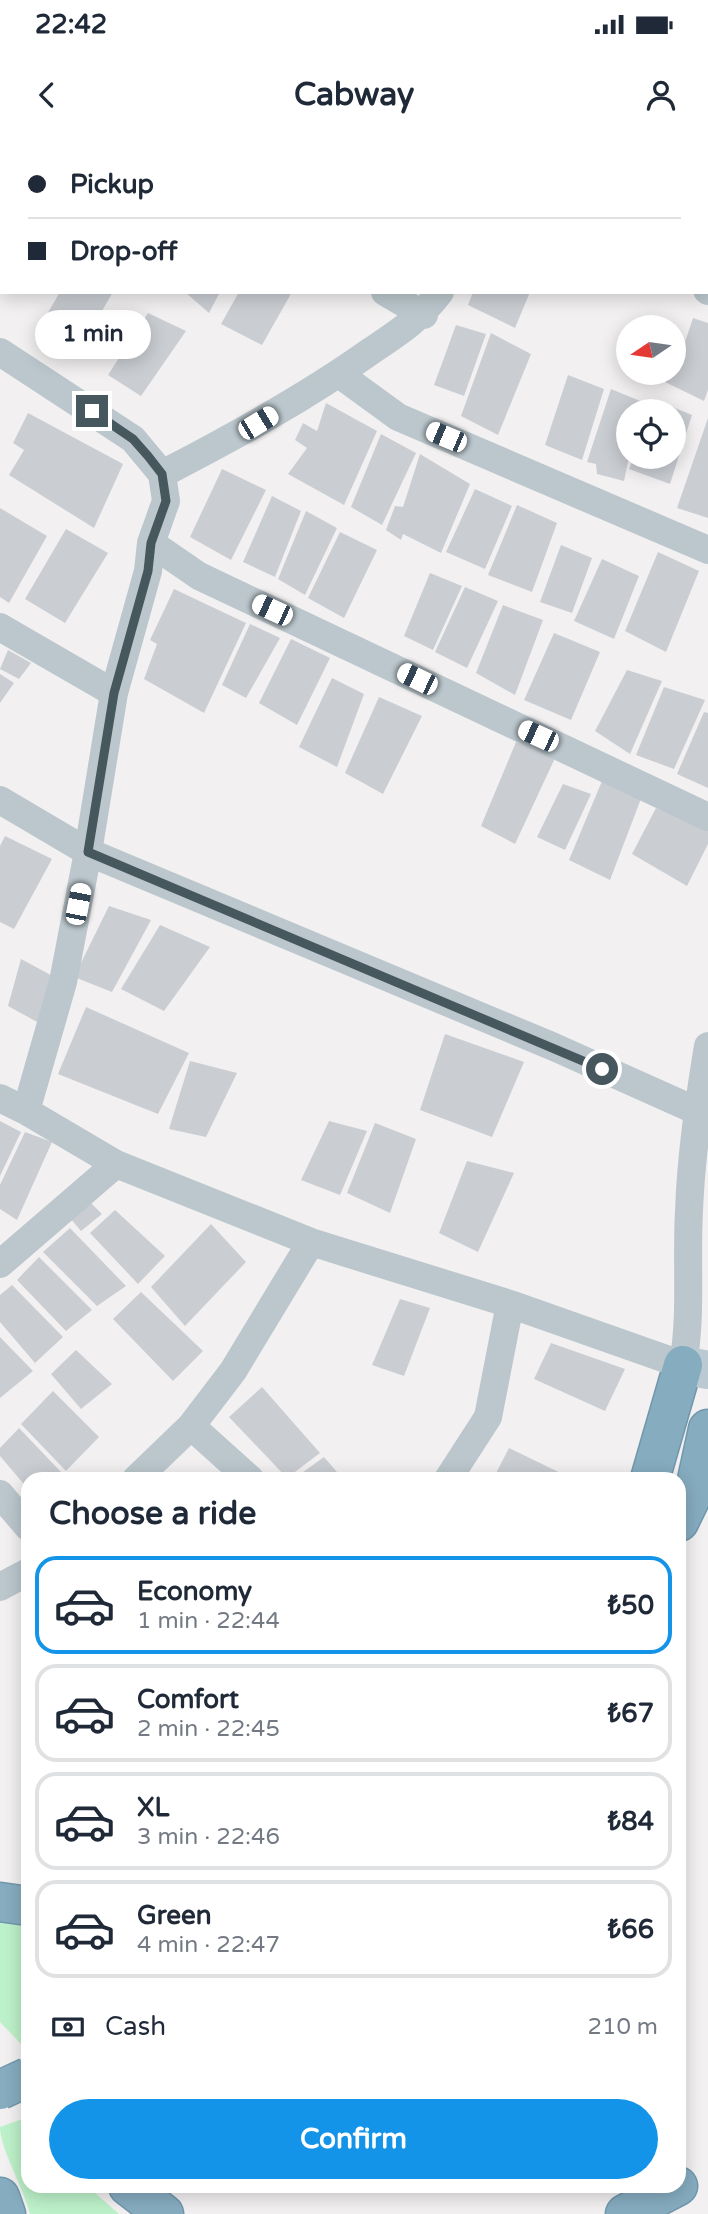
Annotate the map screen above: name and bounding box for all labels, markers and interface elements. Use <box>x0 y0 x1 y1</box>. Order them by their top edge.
text: 22:42 <box>35 9 107 40</box>
icon: back <box>28 76 66 114</box>
text: Cabway <box>294 76 414 114</box>
icon: person <box>642 76 680 114</box>
text: Pickup <box>70 169 154 200</box>
text: Drop-off <box>70 236 177 267</box>
callout: 1 min <box>34 310 150 358</box>
north arrow <box>616 315 686 385</box>
map controls <box>616 315 686 469</box>
text: 1 min <box>62 320 124 348</box>
route end <box>76 395 108 427</box>
button: locate <box>616 399 686 469</box>
car <box>235 403 282 443</box>
car <box>423 419 470 455</box>
car <box>249 592 296 628</box>
car <box>394 660 441 698</box>
car <box>515 718 562 754</box>
car <box>64 881 93 927</box>
route start <box>586 1053 618 1085</box>
text: Choose a ride <box>49 1495 256 1533</box>
icon: car <box>53 1574 116 1637</box>
text: Economy <box>137 1576 252 1607</box>
text: ₺50 <box>608 1590 654 1621</box>
text: 1 min · 22:44 <box>137 1607 280 1635</box>
icon: car <box>53 1682 116 1745</box>
text: Comfort <box>137 1684 239 1715</box>
text: ₺67 <box>608 1698 654 1729</box>
text: 2 min · 22:45 <box>137 1715 280 1743</box>
icon: car <box>53 1790 116 1853</box>
text: XL <box>137 1792 169 1823</box>
text: ₺84 <box>608 1806 654 1837</box>
text: 3 min · 22:46 <box>137 1823 280 1851</box>
icon: car <box>53 1898 116 1961</box>
text: Green <box>137 1900 212 1931</box>
text: ₺66 <box>608 1914 654 1945</box>
text: 4 min · 22:47 <box>137 1931 280 1959</box>
icon: cash <box>49 2008 87 2046</box>
text: Cash <box>105 2011 166 2042</box>
text: 210 m <box>588 2013 658 2041</box>
button: Confirm <box>49 2099 658 2179</box>

